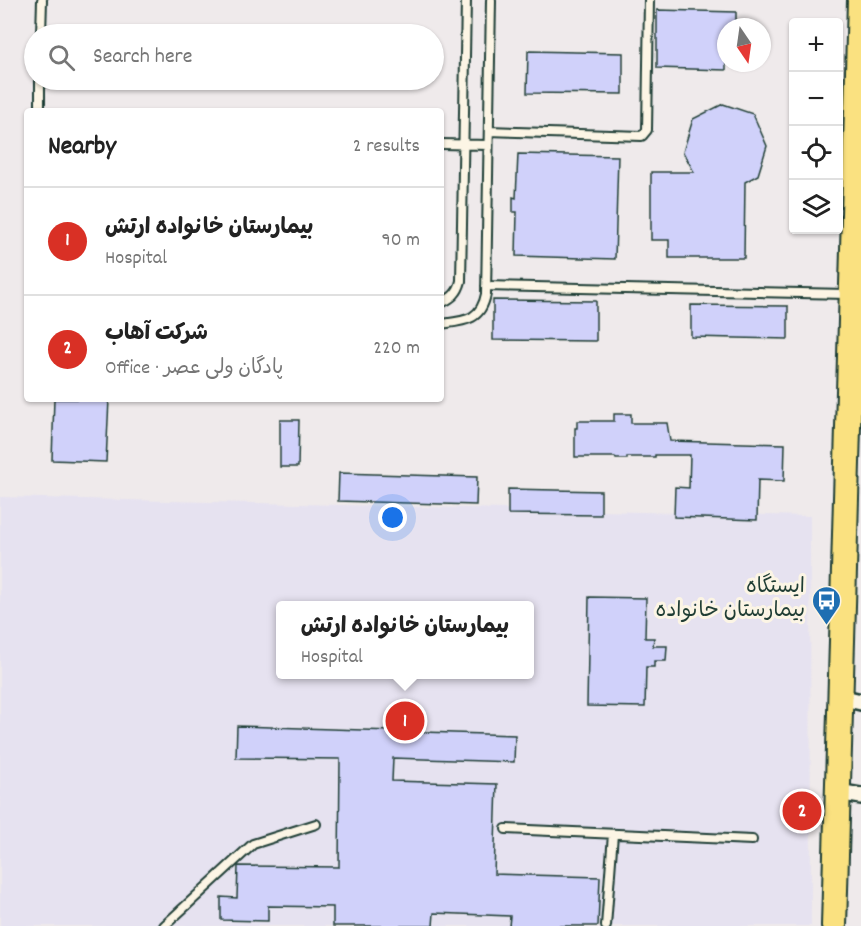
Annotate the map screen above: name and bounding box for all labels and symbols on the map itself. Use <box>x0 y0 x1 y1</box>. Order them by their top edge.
north arrow <box>717 18 771 72</box>
your location <box>378 503 407 532</box>
place label: ایستگاه بیمارستان خانواده <box>656 573 805 627</box>
bus stop icon: ایستگاه بیمارستان خانواده <box>810 584 842 626</box>
pin: 1 <box>386 698 424 744</box>
pin: 2 <box>782 788 822 834</box>

